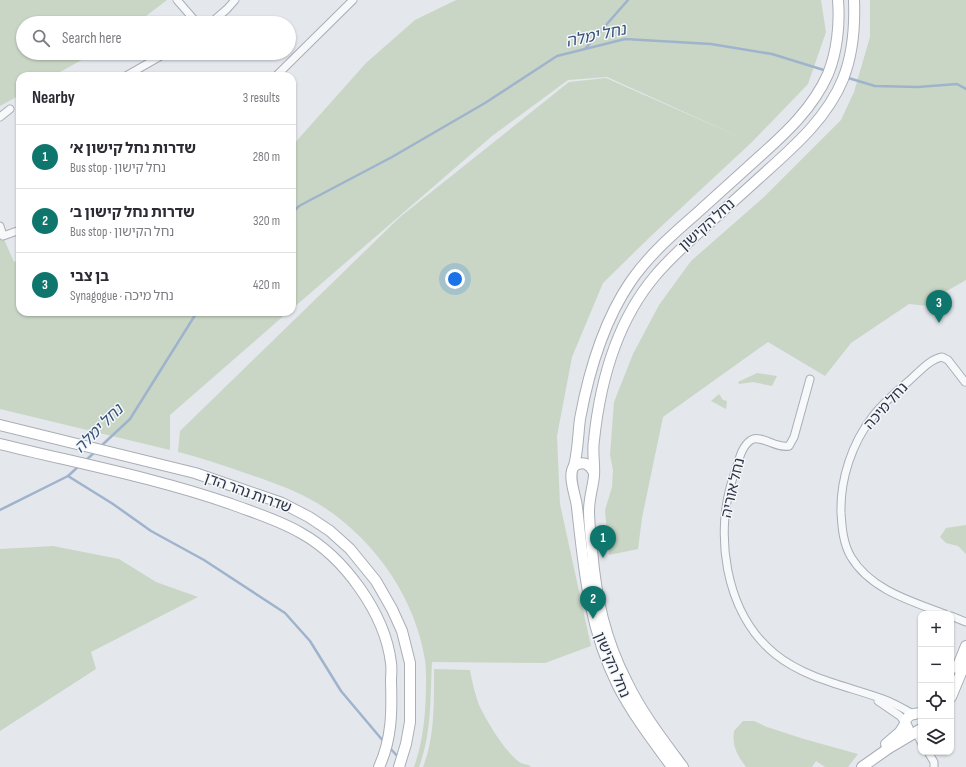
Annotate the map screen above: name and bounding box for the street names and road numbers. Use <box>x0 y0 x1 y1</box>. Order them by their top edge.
street label: נחל הקישון <box>675 195 739 255</box>
street label: נחל מיכה <box>860 378 912 434</box>
street label: נחל אוריה <box>717 456 749 520</box>
street label: שדרות נהר הדן <box>202 468 294 518</box>
street label: נחל הקישון <box>590 629 634 701</box>

